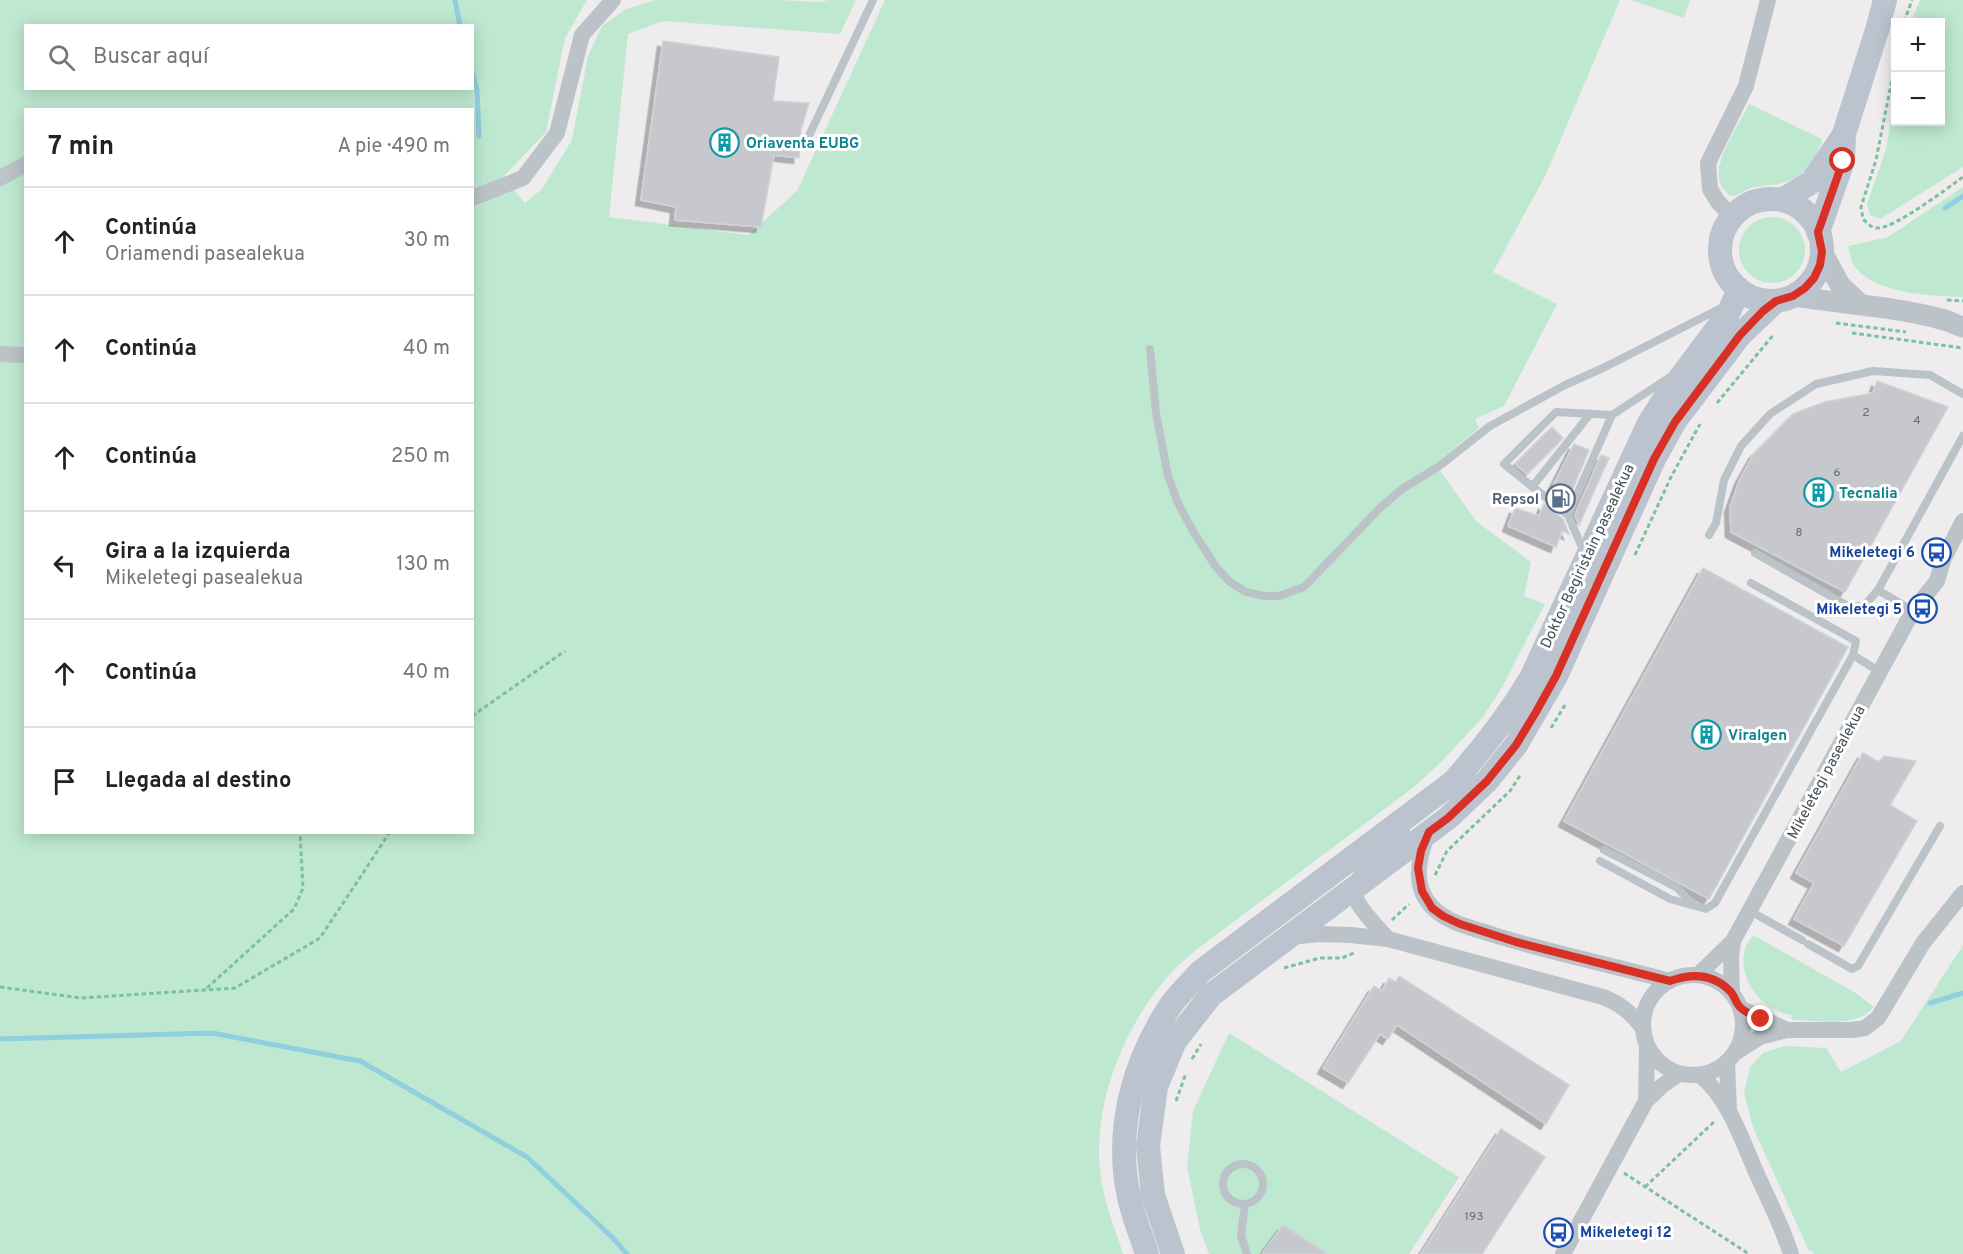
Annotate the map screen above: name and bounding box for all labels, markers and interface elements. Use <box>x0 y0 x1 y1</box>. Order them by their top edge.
map controls <box>1891 18 1945 126</box>
button: + <box>1891 18 1945 72</box>
search box <box>24 24 474 90</box>
icon: search <box>45 41 78 74</box>
text: Buscar aquí <box>93 44 209 71</box>
button: − <box>1891 72 1945 126</box>
building icon: Oriaventa EUBG <box>709 127 741 159</box>
text: 7 min <box>48 131 114 164</box>
text: A pie · 490 m <box>338 134 450 160</box>
place label: Oriaventa EUBG <box>746 135 859 154</box>
route start <box>1829 147 1855 173</box>
text: Continúa <box>105 215 197 242</box>
icon: ahead <box>48 225 81 258</box>
text: 30 m <box>404 228 450 254</box>
text: Oriamendi pasealekua <box>105 242 305 268</box>
icon: ahead <box>48 333 81 366</box>
text: Continúa <box>105 336 197 363</box>
text: 40 m <box>403 336 450 362</box>
house number: 2 <box>1862 405 1870 421</box>
house number: 4 <box>1913 413 1921 429</box>
icon: ahead <box>48 441 81 474</box>
text: Continúa <box>105 444 197 471</box>
text: 250 m <box>391 444 450 470</box>
street label: Doktor Begiristain pasealekua <box>1537 461 1639 652</box>
house number: 6 <box>1833 465 1841 481</box>
building icon: Tecnalia <box>1802 477 1834 509</box>
fuel station icon: Repsol <box>1544 483 1576 515</box>
place label: Tecnalia <box>1839 485 1898 504</box>
place label: Repsol <box>1492 491 1539 510</box>
house number: 8 <box>1795 525 1803 541</box>
bus stop icon: Mikeletegi 6 <box>1920 536 1952 568</box>
text: Gira a la izquierda <box>105 539 291 566</box>
place label: Mikeletegi 6 <box>1829 544 1915 563</box>
icon: left <box>48 549 81 582</box>
text: 130 m <box>396 552 450 578</box>
text: Mikeletegi pasealekua <box>105 566 303 592</box>
bus stop icon: Mikeletegi 5 <box>1907 593 1939 625</box>
place label: Mikeletegi 5 <box>1816 601 1902 620</box>
icon: ahead <box>48 657 81 690</box>
text: Continúa <box>105 660 197 687</box>
text: 40 m <box>403 660 450 686</box>
street label: Mikeletegi pasealekua <box>1784 703 1871 843</box>
building icon: Viralgen <box>1691 719 1723 751</box>
place label: Viralgen <box>1728 727 1787 746</box>
icon: arrive <box>48 765 81 798</box>
text: Llegada al destino <box>105 768 291 795</box>
route end <box>1747 1005 1773 1031</box>
house number: 193 <box>1465 1209 1483 1225</box>
bus stop icon: Mikeletegi 12 <box>1543 1216 1575 1248</box>
place label: Mikeletegi 12 <box>1580 1224 1672 1243</box>

